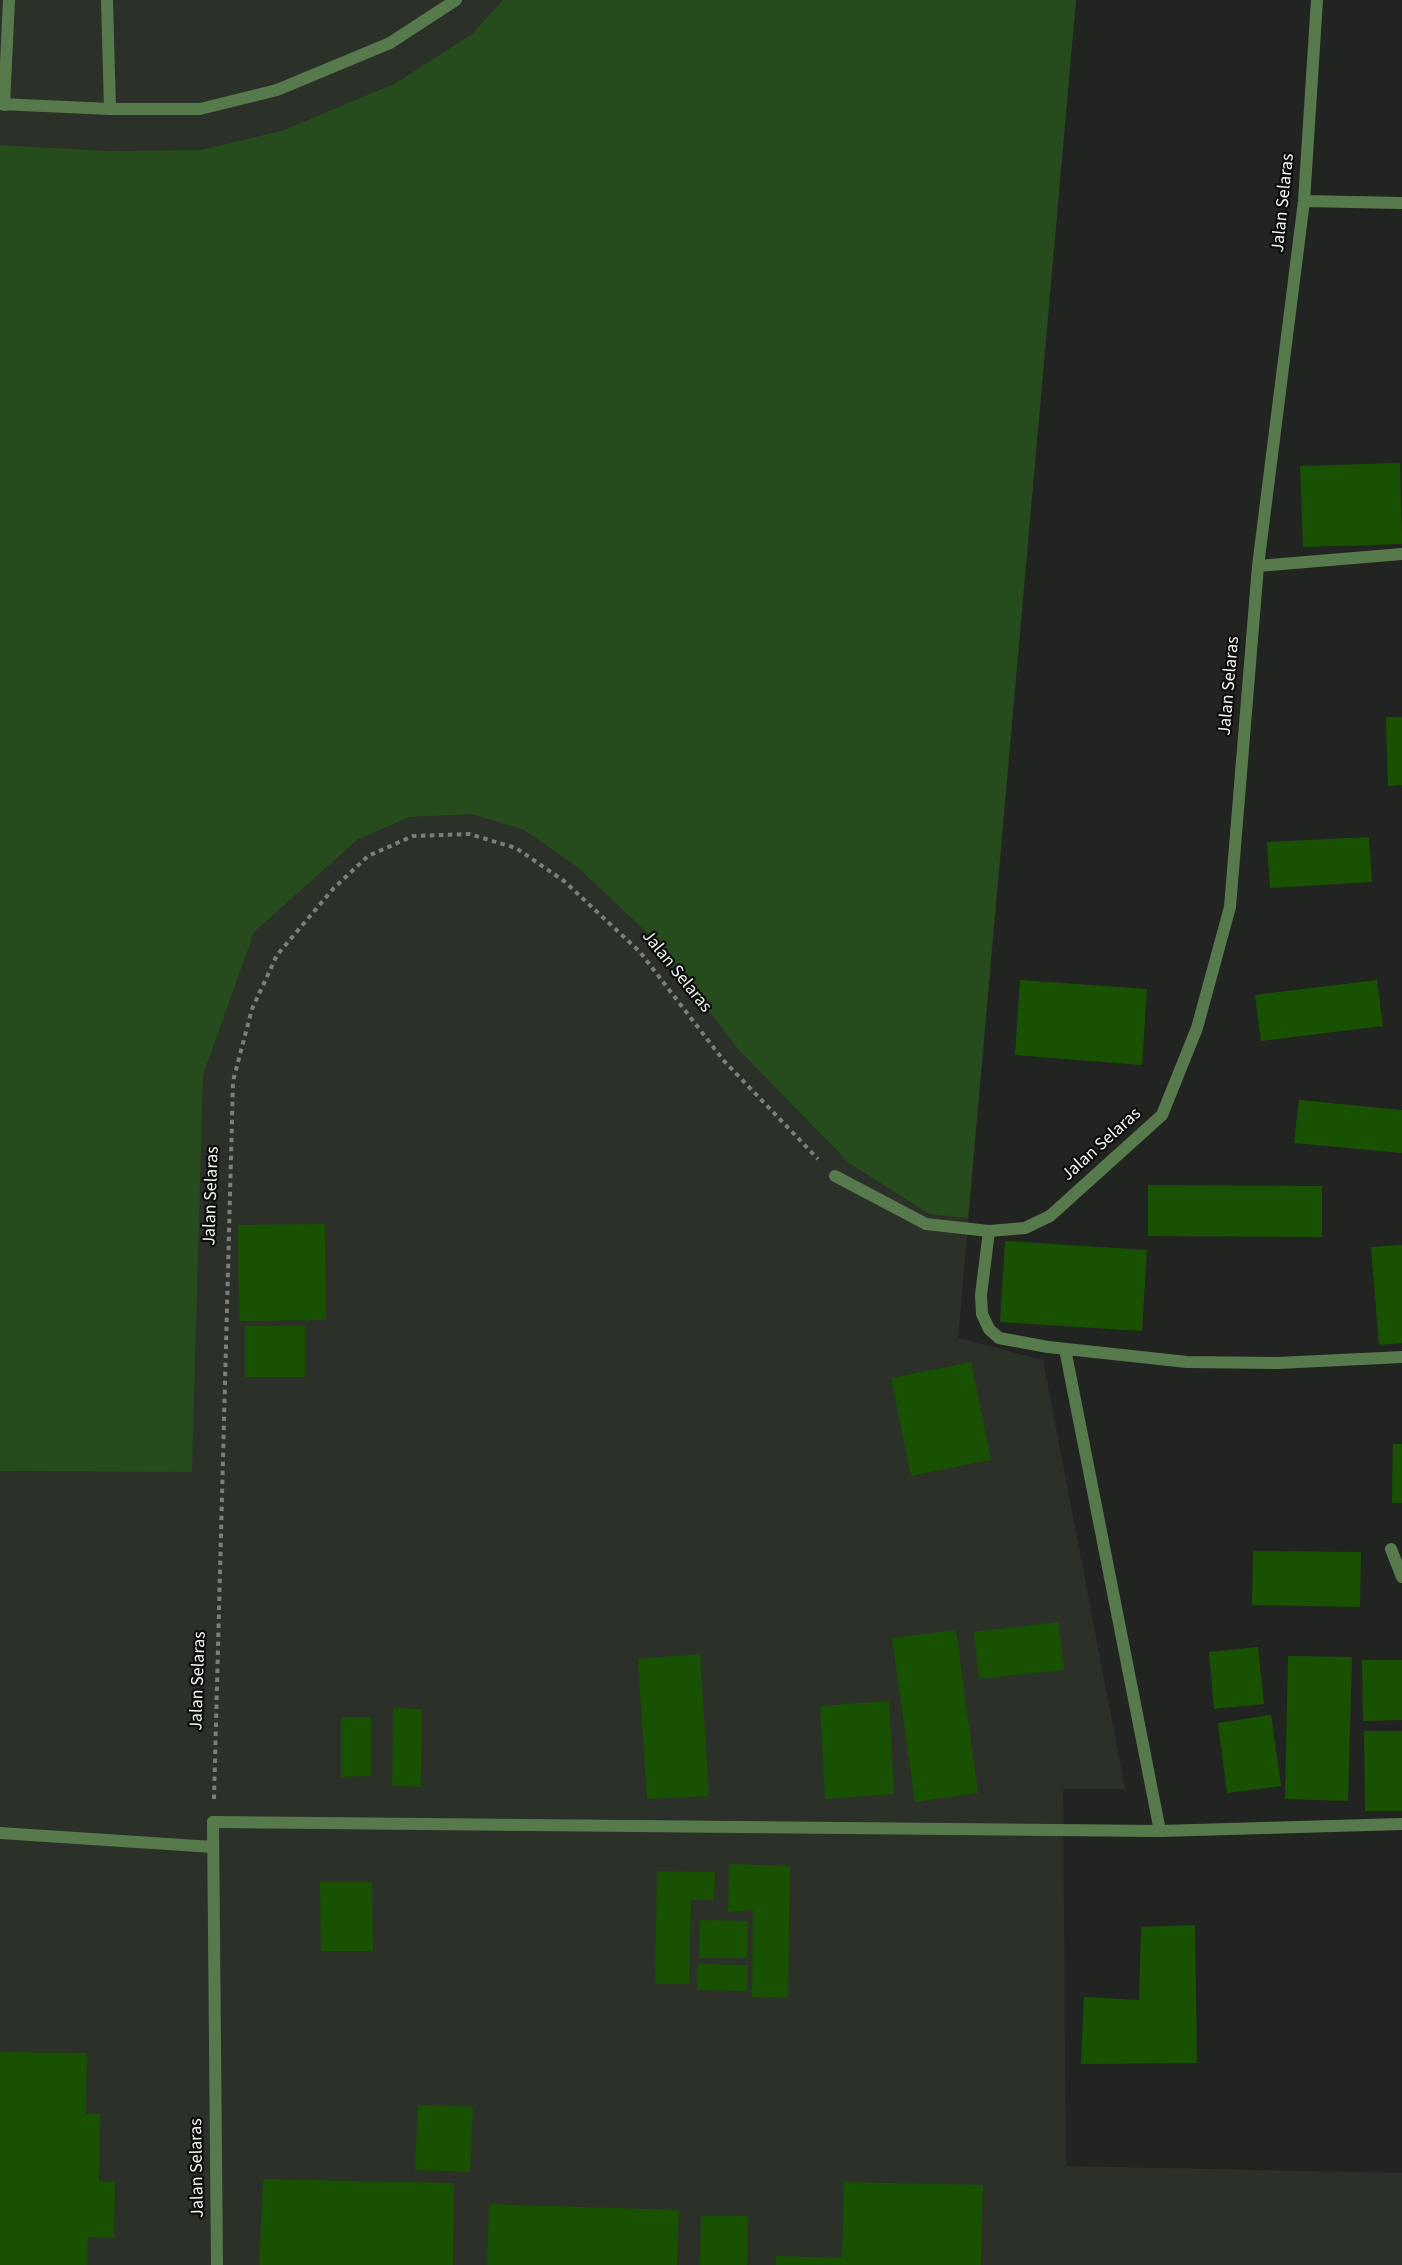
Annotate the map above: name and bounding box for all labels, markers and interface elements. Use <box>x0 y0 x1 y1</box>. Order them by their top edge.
street label: Jalan Selaras <box>1268 152 1300 254</box>
street label: Jalan Selaras <box>1215 636 1245 736</box>
street label: Jalan Selaras <box>636 927 716 1017</box>
street label: Jalan Selaras <box>1058 1104 1146 1186</box>
street label: Jalan Selaras <box>199 1146 225 1246</box>
street label: Jalan Selaras <box>186 1631 212 1731</box>
street label: Jalan Selaras <box>186 2118 210 2218</box>

